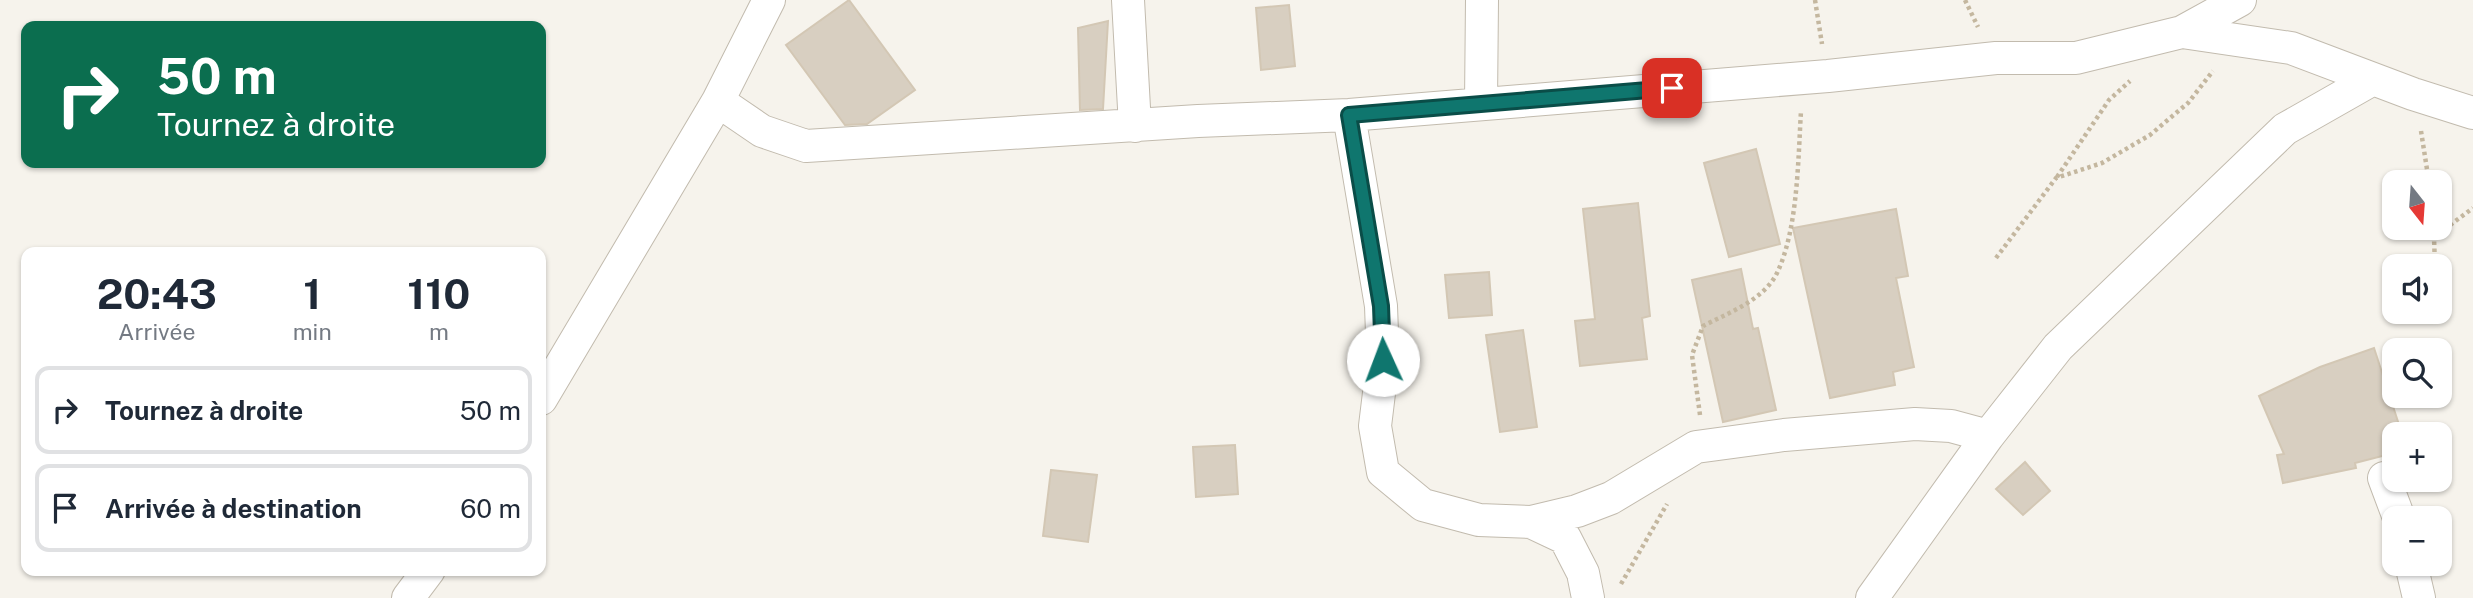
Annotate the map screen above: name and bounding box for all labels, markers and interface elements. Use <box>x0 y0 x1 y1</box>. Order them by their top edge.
text: 50 m <box>157 47 277 105</box>
icon: right <box>42 49 133 140</box>
pin <box>1642 58 1702 118</box>
icon: arrive <box>1653 69 1691 107</box>
text: Tournez à droite <box>157 106 395 143</box>
north arrow <box>2382 170 2452 240</box>
map controls <box>2382 170 2452 576</box>
button: sound <box>2382 254 2452 324</box>
text: 20:43 <box>97 269 217 318</box>
text: 1 <box>303 269 321 318</box>
text: 110 <box>407 269 470 318</box>
text: Arrivée <box>118 318 196 345</box>
text: min <box>293 318 332 345</box>
text: m <box>429 318 449 345</box>
position arrow <box>1346 323 1420 397</box>
button: search <box>2382 338 2452 408</box>
icon: right <box>46 391 84 429</box>
text: Tournez à droite <box>105 395 303 426</box>
text: 50 m <box>460 395 521 426</box>
button: + <box>2382 422 2452 492</box>
icon: arrive <box>46 489 84 527</box>
text: Arrivée à destination <box>105 493 362 524</box>
text: 60 m <box>460 493 521 524</box>
button: − <box>2382 506 2452 576</box>

